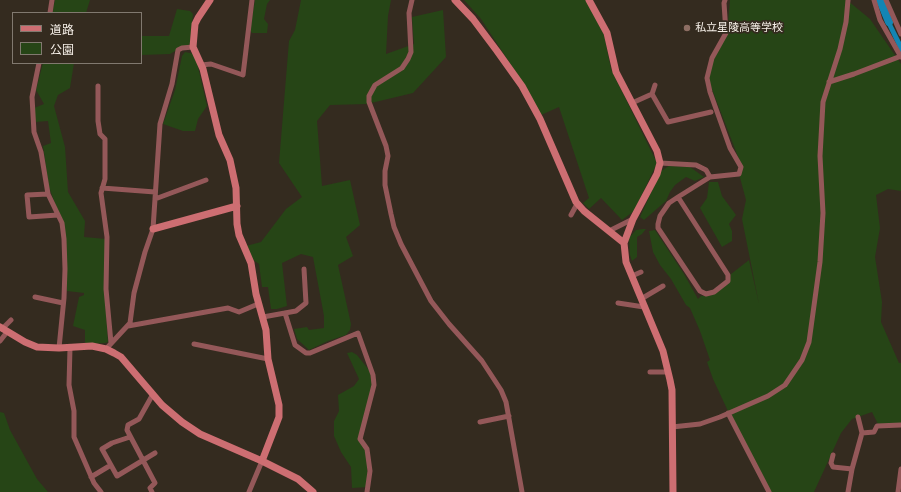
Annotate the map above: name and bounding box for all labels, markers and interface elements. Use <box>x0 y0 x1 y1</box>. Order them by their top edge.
legend <box>12 12 142 64</box>
place label: 私立星陵高等学校 <box>695 21 783 35</box>
text: 道路 <box>50 22 74 37</box>
marker: 私立星陵高等学校 <box>682 23 692 33</box>
text: 公園 <box>50 42 74 57</box>

